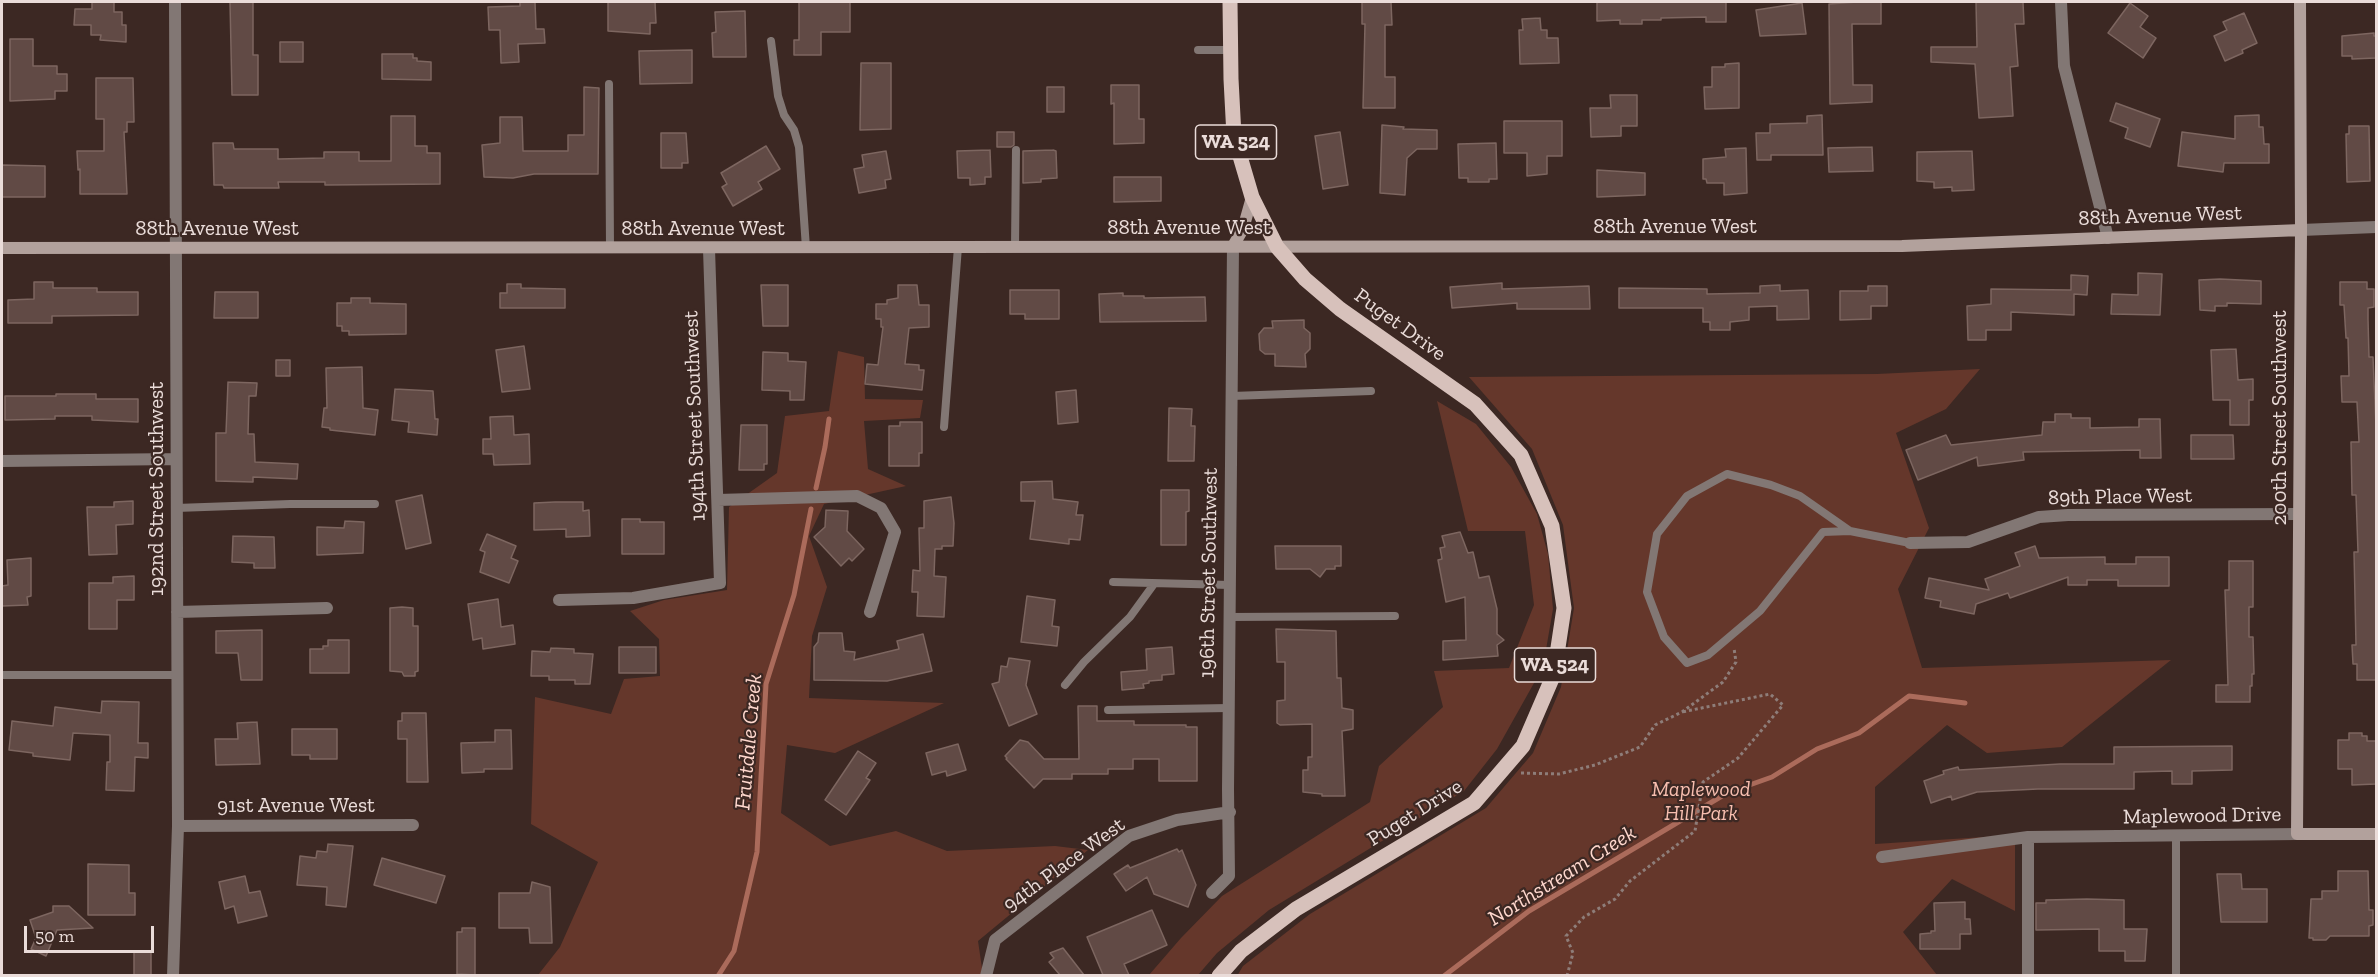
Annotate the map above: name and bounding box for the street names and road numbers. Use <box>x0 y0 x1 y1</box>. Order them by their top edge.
road number: WA 524 <box>1196 125 1276 159</box>
street label: 88th Avenue West <box>2078 201 2242 231</box>
street label: 88th Avenue West <box>1593 214 1757 240</box>
street label: 88th Avenue West <box>1107 215 1271 241</box>
street label: 88th Avenue West <box>135 216 299 242</box>
street label: 88th Avenue West <box>621 216 785 242</box>
street label: Puget Drive <box>1349 283 1451 367</box>
street label: 194th Street Southwest <box>679 310 711 522</box>
street label: 200th Street Southwest <box>2267 310 2293 526</box>
street label: 192nd Street Southwest <box>144 382 170 596</box>
street label: 196th Street Southwest <box>1195 468 1223 678</box>
street label: 89th Place West <box>2048 483 2192 511</box>
road number: WA 524 <box>1514 648 1596 682</box>
street label: Puget Drive <box>1363 774 1467 852</box>
street label: 91st Avenue West <box>217 793 375 819</box>
street label: Maplewood Drive <box>2123 802 2281 830</box>
street label: 94th Place West <box>998 812 1130 918</box>

